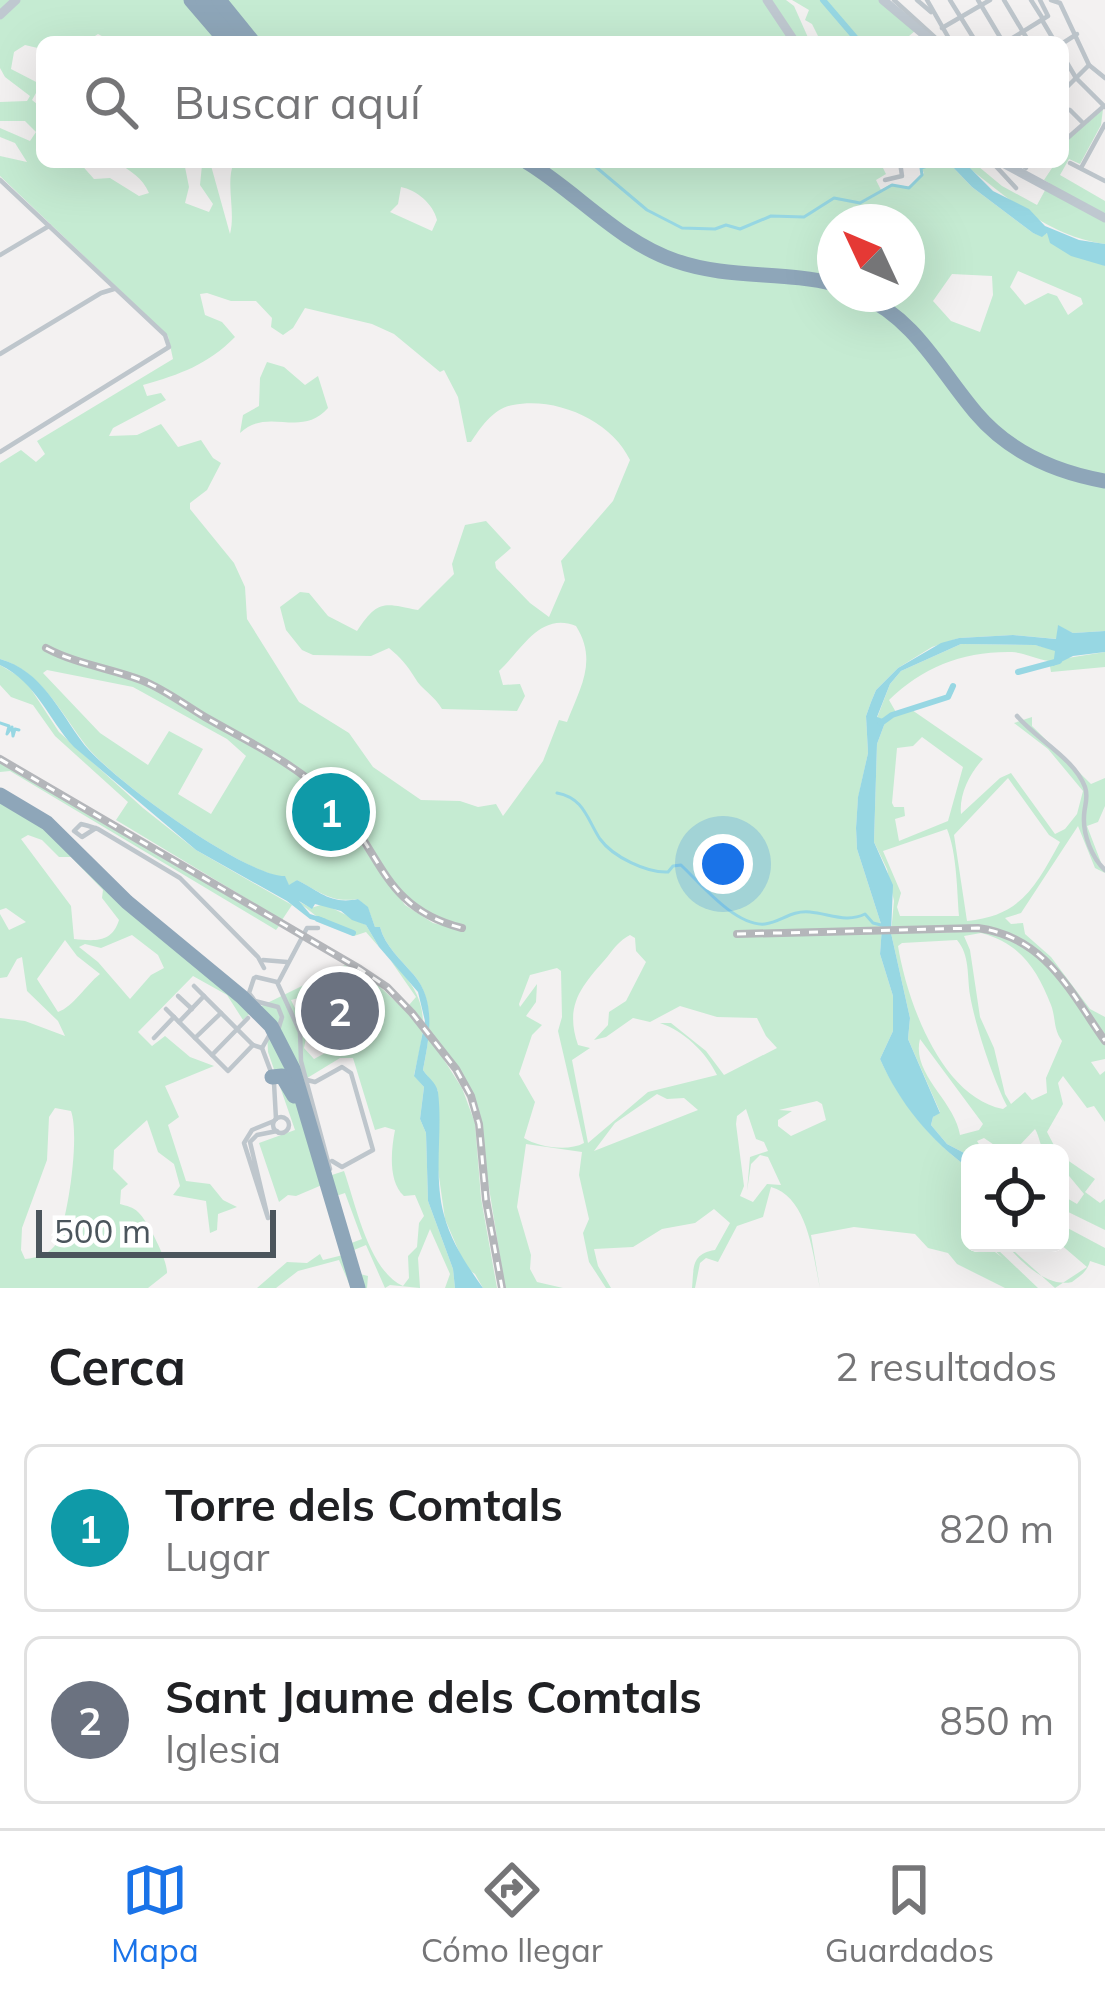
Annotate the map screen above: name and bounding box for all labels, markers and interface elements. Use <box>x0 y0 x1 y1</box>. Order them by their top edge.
search box <box>36 36 1069 168</box>
icon: search <box>78 69 144 135</box>
text: Buscar aquí <box>174 74 421 130</box>
north arrow <box>817 204 925 312</box>
pin: 1 <box>292 767 370 857</box>
your location <box>693 834 753 894</box>
pin: 2 <box>301 966 379 1056</box>
map controls <box>961 1144 1069 1252</box>
button: locate <box>961 1144 1069 1252</box>
scale bar <box>36 1204 276 1257</box>
text: 500 m <box>54 1210 151 1251</box>
text: Cerca <box>48 1334 186 1398</box>
text: 2 resultados <box>835 1342 1057 1391</box>
text: Torre dels Comtals <box>165 1476 563 1532</box>
text: 1 <box>78 1504 102 1553</box>
text: 820 m <box>939 1504 1054 1553</box>
text: Lugar <box>165 1532 269 1581</box>
text: Sant Jaume dels Comtals <box>165 1668 702 1724</box>
text: 2 <box>78 1696 102 1745</box>
text: 850 m <box>939 1696 1054 1745</box>
text: Iglesia <box>165 1724 281 1773</box>
tab: Mapa <box>111 1857 199 1970</box>
tab: Cómo llegar <box>421 1857 603 1970</box>
tab: Guardados <box>825 1857 994 1970</box>

